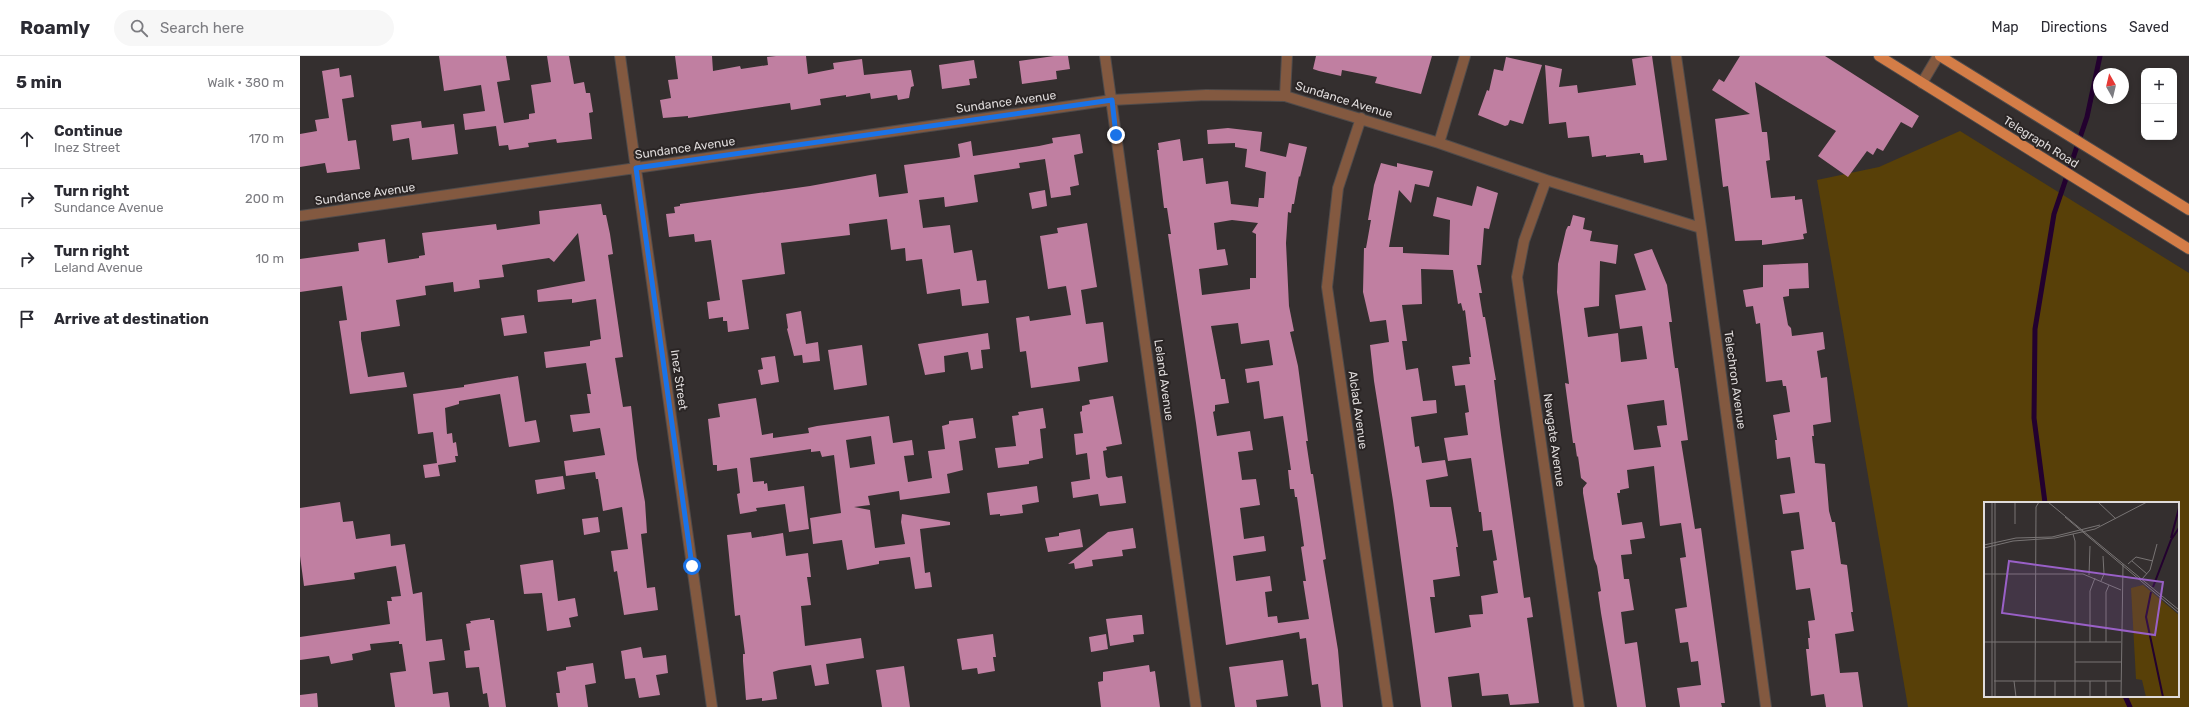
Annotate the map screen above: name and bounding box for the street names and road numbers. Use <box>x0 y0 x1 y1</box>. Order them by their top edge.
street label: Sundance Avenue <box>1294 79 1395 122</box>
street label: Sundance Avenue <box>955 88 1057 116</box>
street label: Telegraph Road <box>2001 113 2081 171</box>
street label: Sundance Avenue <box>634 134 736 162</box>
street label: Sundance Avenue <box>314 180 416 208</box>
street label: Telechron Avenue <box>1721 330 1749 430</box>
street label: Leland Avenue <box>1151 338 1177 422</box>
street label: Inez Street <box>668 349 690 411</box>
street label: Alclad Avenue <box>1346 370 1370 450</box>
street label: Newgate Avenue <box>1541 392 1568 488</box>

